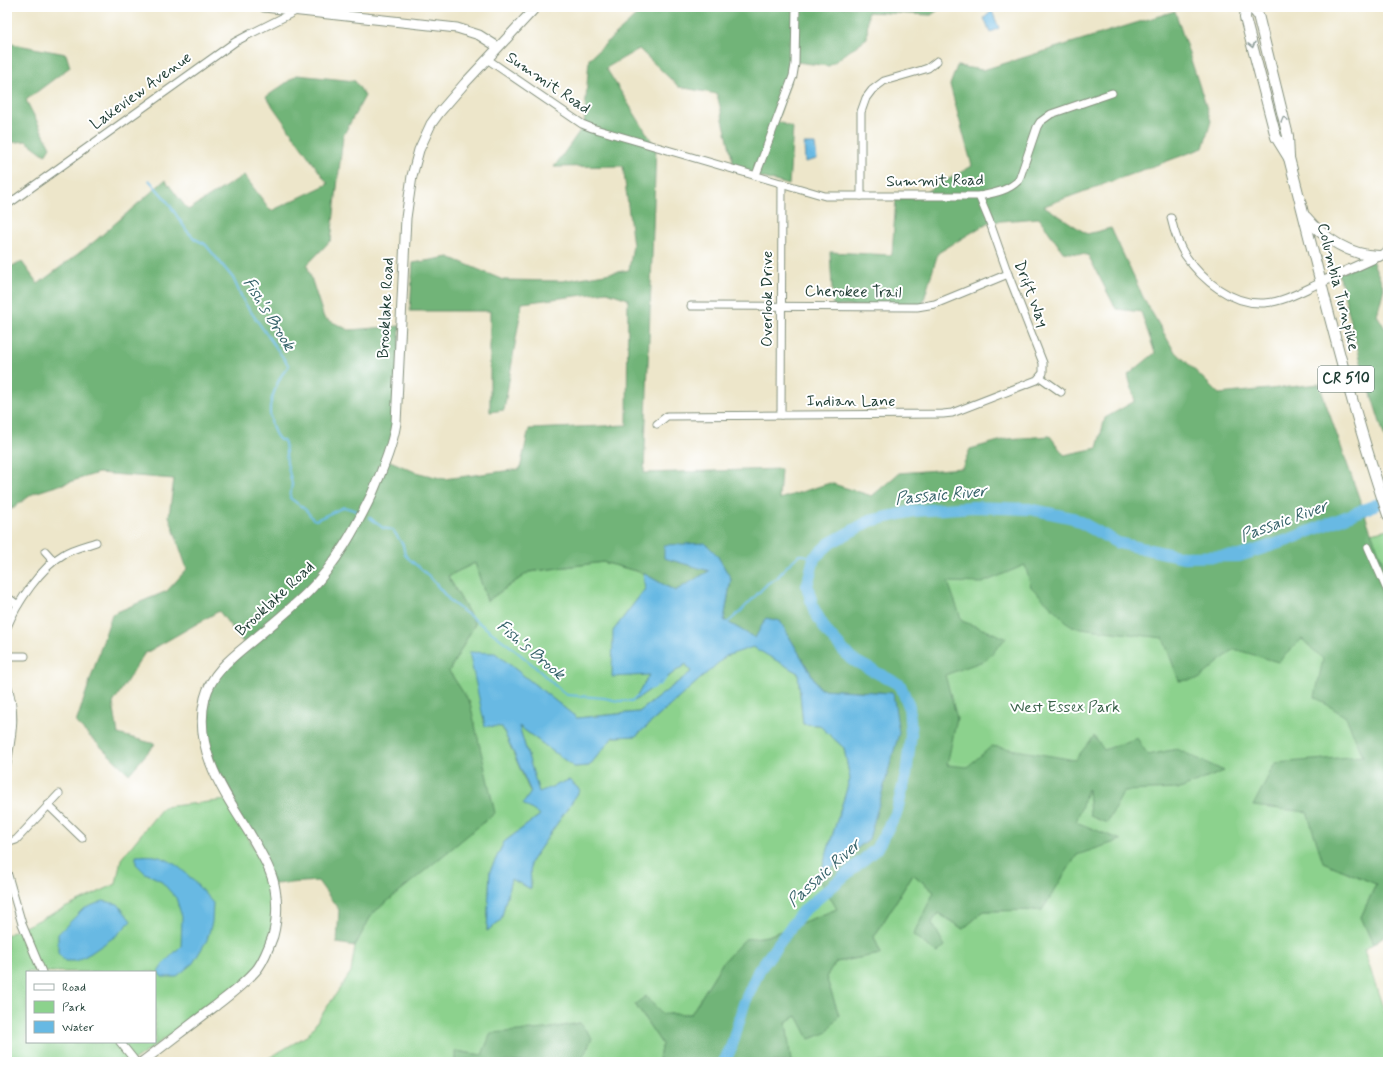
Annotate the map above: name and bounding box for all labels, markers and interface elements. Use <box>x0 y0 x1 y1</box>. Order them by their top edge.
one-way arrow <box>1248 42 1256 48</box>
street label: Lakeview Avenue <box>86 47 196 135</box>
street label: Summit Road <box>502 47 594 119</box>
one-way arrow <box>1280 116 1289 123</box>
street label: Summit Road <box>886 170 984 192</box>
street label: Columbia Turnpike <box>1312 221 1364 353</box>
street label: Overlook Drive <box>757 251 778 347</box>
street label: Brooklake Road <box>373 257 399 359</box>
street label: Drift Way <box>1009 258 1053 330</box>
water label: Fish's Brook <box>238 273 301 356</box>
street label: Cherokee Trail <box>804 281 902 303</box>
road number: CR 510 <box>1318 366 1374 392</box>
street label: Indian Lane <box>807 391 895 412</box>
water label: Passaic River <box>894 480 989 510</box>
water label: Passaic River <box>1237 494 1333 547</box>
street label: Brooklake Road <box>231 557 319 641</box>
water label: Fish's Brook <box>492 615 571 686</box>
park label: West Essex Park <box>1010 697 1120 718</box>
water label: Passaic River <box>783 833 867 912</box>
legend <box>26 971 156 1043</box>
text: Road <box>62 980 86 996</box>
text: Park <box>62 1000 86 1016</box>
text: Water <box>62 1020 94 1036</box>

